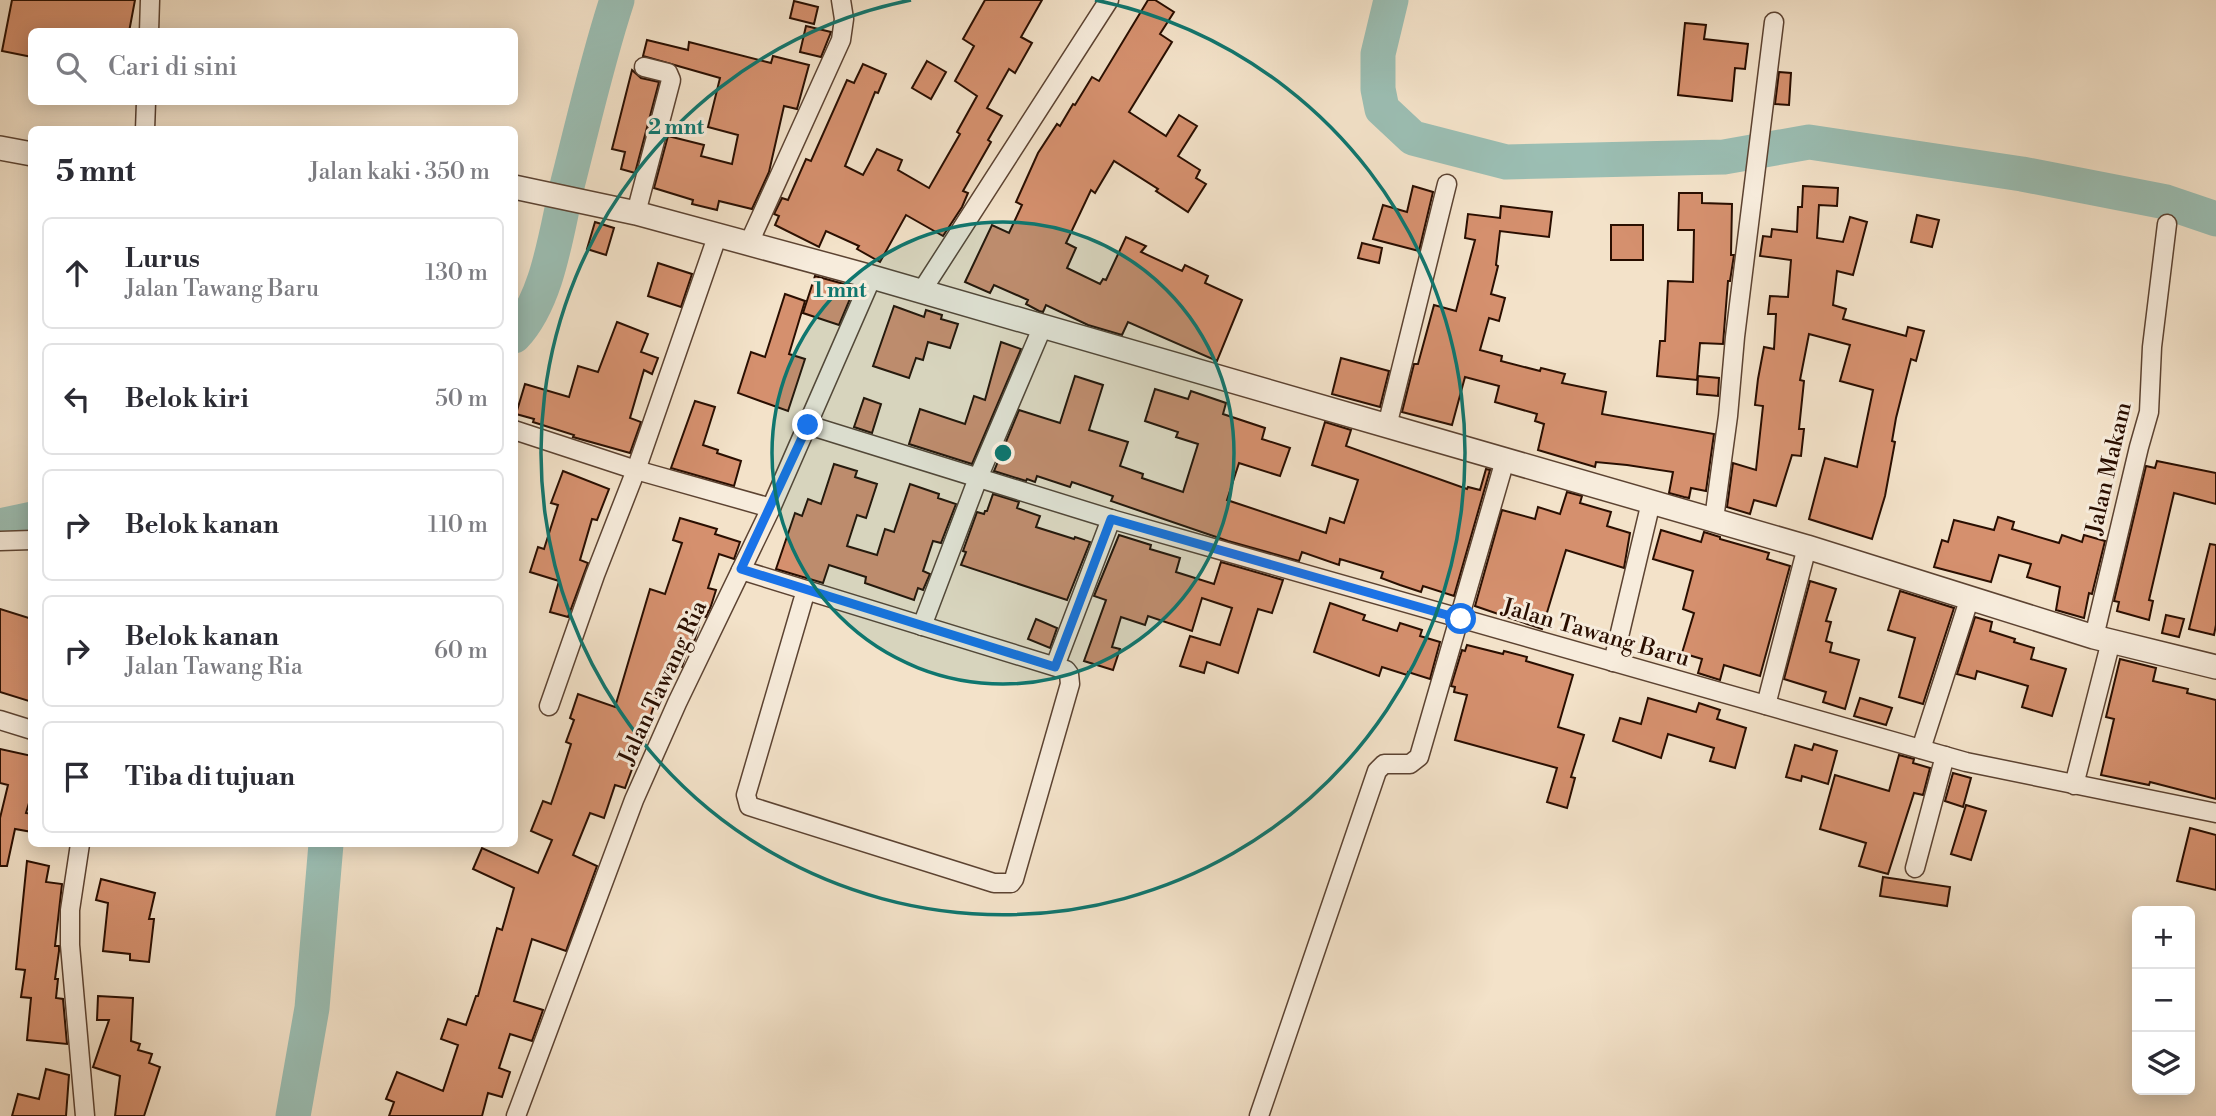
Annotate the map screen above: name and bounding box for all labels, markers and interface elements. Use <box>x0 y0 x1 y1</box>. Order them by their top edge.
search box <box>28 28 518 105</box>
icon: search <box>52 48 90 86</box>
text: Cari di sini <box>108 51 237 83</box>
text: 2 mnt <box>648 115 705 141</box>
text: 5 mnt <box>56 153 136 191</box>
text: Jalan kaki · 350 m <box>309 158 490 186</box>
text: Lurus <box>125 243 200 275</box>
icon: ahead <box>58 254 96 292</box>
text: 130 m <box>425 259 488 287</box>
text: Jalan Tawang Baru <box>125 275 319 303</box>
text: 1 mnt <box>814 278 867 304</box>
icon: left <box>58 380 96 418</box>
text: Belok kiri <box>125 383 249 415</box>
text: 50 m <box>435 385 488 413</box>
street label: Jalan Makam <box>2080 399 2138 538</box>
route end <box>792 409 823 440</box>
centre of rings <box>991 441 1015 465</box>
icon: right <box>58 506 96 544</box>
text: Belok kanan <box>125 509 279 541</box>
text: 110 m <box>428 511 488 539</box>
street label: Jalan Tawang Baru <box>1498 592 1693 673</box>
street label: Jalan Tawang Ria <box>612 596 713 770</box>
route start <box>1445 603 1476 634</box>
text: Belok kanan <box>125 621 279 653</box>
icon: right <box>58 632 96 670</box>
text: 60 m <box>434 637 488 665</box>
text: Jalan Tawang Ria <box>125 653 303 681</box>
icon: arrive <box>58 758 96 796</box>
text: Tiba di tujuan <box>125 761 295 793</box>
map controls <box>2132 906 2195 1095</box>
button: + <box>2132 906 2195 969</box>
button: − <box>2132 969 2195 1032</box>
button: layers <box>2132 1032 2195 1095</box>

